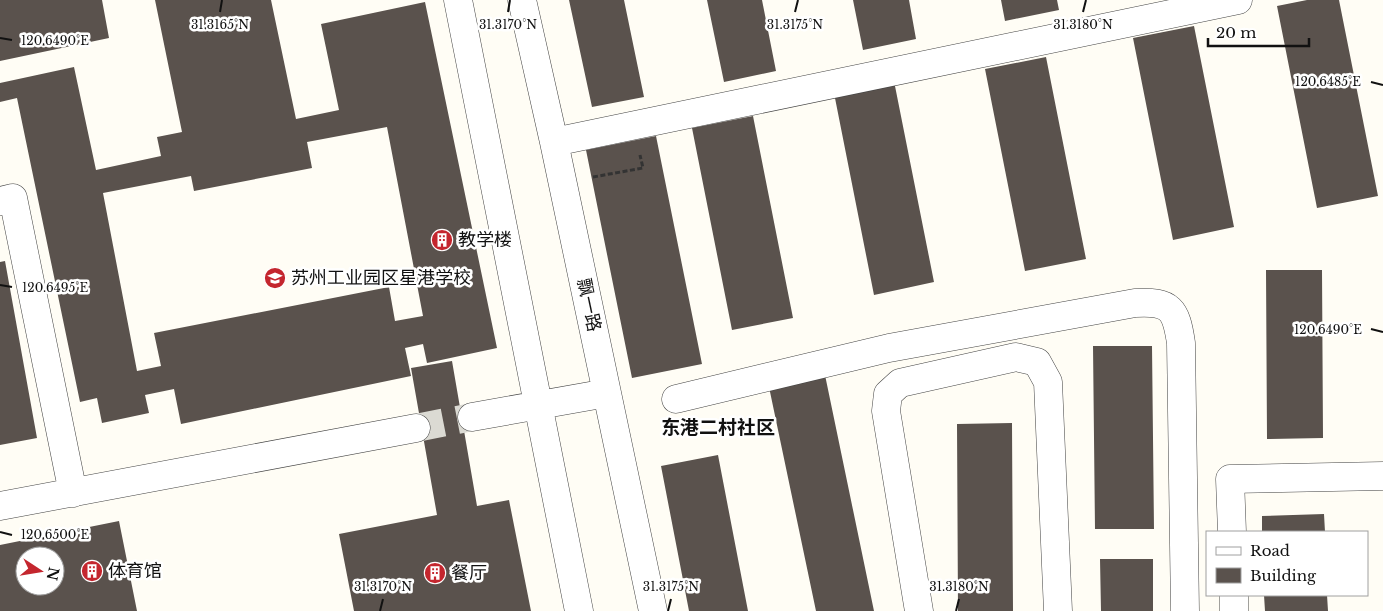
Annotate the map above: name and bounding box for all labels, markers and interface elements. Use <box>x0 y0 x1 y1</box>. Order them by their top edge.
scale bar <box>1208 15 1309 47</box>
text: 31.3165°N <box>191 17 249 32</box>
text: 31.3170°N <box>479 17 537 32</box>
text: 31.3175°N <box>767 17 823 32</box>
text: 31.3180°N <box>1053 17 1113 32</box>
text: 20 m <box>1216 23 1256 42</box>
text: 120.6490°E <box>21 33 89 48</box>
text: 120.6485°E <box>1295 74 1361 89</box>
building icon: 教学楼 <box>430 228 454 252</box>
place label: 教学楼 <box>458 229 512 251</box>
school or university icon: 苏州工业园区星港学校 <box>263 266 287 290</box>
place label: 苏州工业园区星港学校 <box>291 267 471 289</box>
street label: 飘一路 <box>573 276 605 334</box>
text: 120.6495°E <box>22 280 88 295</box>
text: 120.6490°E <box>1294 322 1362 337</box>
district label: 东港二村社区 <box>661 416 775 439</box>
text: 120.6500°E <box>21 527 90 542</box>
legend <box>1206 531 1368 596</box>
text: Road <box>1250 541 1290 560</box>
north arrow <box>15 546 65 596</box>
building icon: 体育馆 <box>80 559 104 583</box>
place label: 体育馆 <box>108 560 162 582</box>
building icon: 餐厅 <box>423 561 447 585</box>
place label: 餐厅 <box>451 562 487 584</box>
text: N <box>43 565 63 582</box>
text: Building <box>1250 566 1317 585</box>
text: 31.3170°N <box>354 579 412 594</box>
text: 31.3175°N <box>643 579 699 594</box>
text: 31.3180°N <box>929 579 989 594</box>

